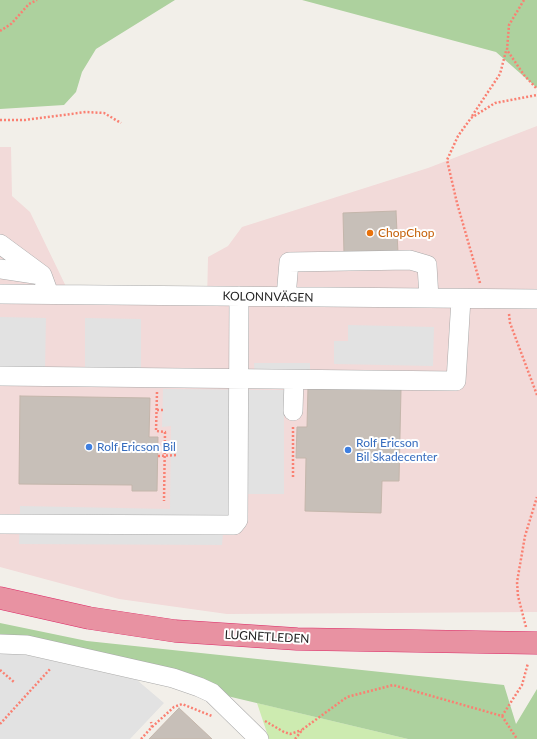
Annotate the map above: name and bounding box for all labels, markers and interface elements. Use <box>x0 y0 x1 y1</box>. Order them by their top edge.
place label: ChopChop <box>378 226 434 240</box>
marker: ChopChop <box>365 228 375 238</box>
street label: KOLONNVÄGEN <box>222 289 314 305</box>
place label: Rolf Ericson Bil Skadecenter <box>356 436 437 464</box>
place label: Rolf Ericson Bil <box>97 440 176 454</box>
marker: Rolf Ericson Bil <box>84 442 94 452</box>
marker: Rolf Ericson Bil Skadecenter <box>343 445 353 455</box>
street label: LUGNETLEDEN <box>224 628 310 646</box>

